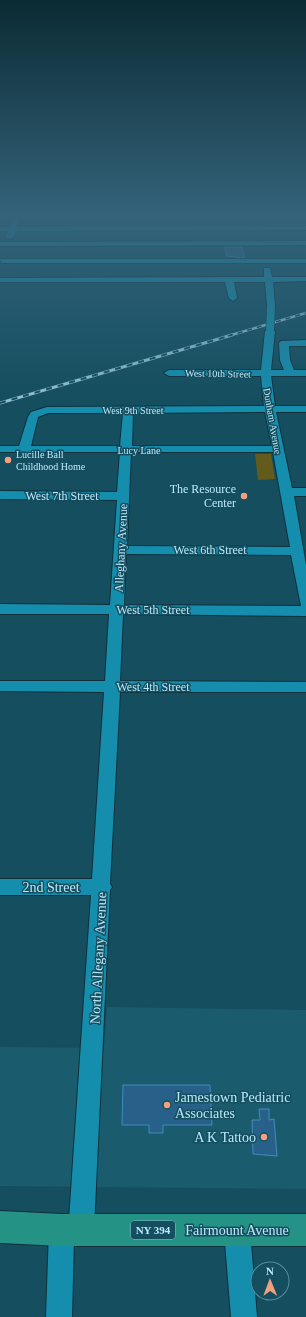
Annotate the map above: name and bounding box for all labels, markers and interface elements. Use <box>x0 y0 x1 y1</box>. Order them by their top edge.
street label: West 10th Street <box>185 367 251 380</box>
street label: Dunham Avenue <box>261 387 284 455</box>
street label: West 9th Street <box>103 405 164 416</box>
street label: Lucy Lane <box>117 445 161 456</box>
place label: Lucille Ball Childhood Home <box>16 449 86 472</box>
marker: Lucille Ball Childhood Home <box>3 455 13 465</box>
place label: The Resource Center <box>170 482 236 510</box>
street label: West 7th Street <box>25 489 99 503</box>
marker: The Resource Center <box>239 491 249 501</box>
street label: Alleghany Avenue <box>112 503 130 593</box>
street label: West 6th Street <box>173 543 247 557</box>
street label: West 5th Street <box>116 603 190 617</box>
street label: West 4th Street <box>116 680 190 694</box>
street label: 2nd Street <box>22 880 80 895</box>
street label: North Allegany Avenue <box>88 892 109 1024</box>
place label: Jamestown Pediatric Associates <box>175 1090 290 1121</box>
marker: Jamestown Pediatric Associates <box>162 1100 172 1110</box>
place label: A K Tattoo <box>194 1130 256 1145</box>
marker: A K Tattoo <box>259 1132 269 1142</box>
road number: NY 394 <box>131 1221 175 1239</box>
street label: Fairmount Avenue <box>185 1223 289 1238</box>
north arrow <box>250 1261 290 1301</box>
text: N <box>266 1265 274 1277</box>

